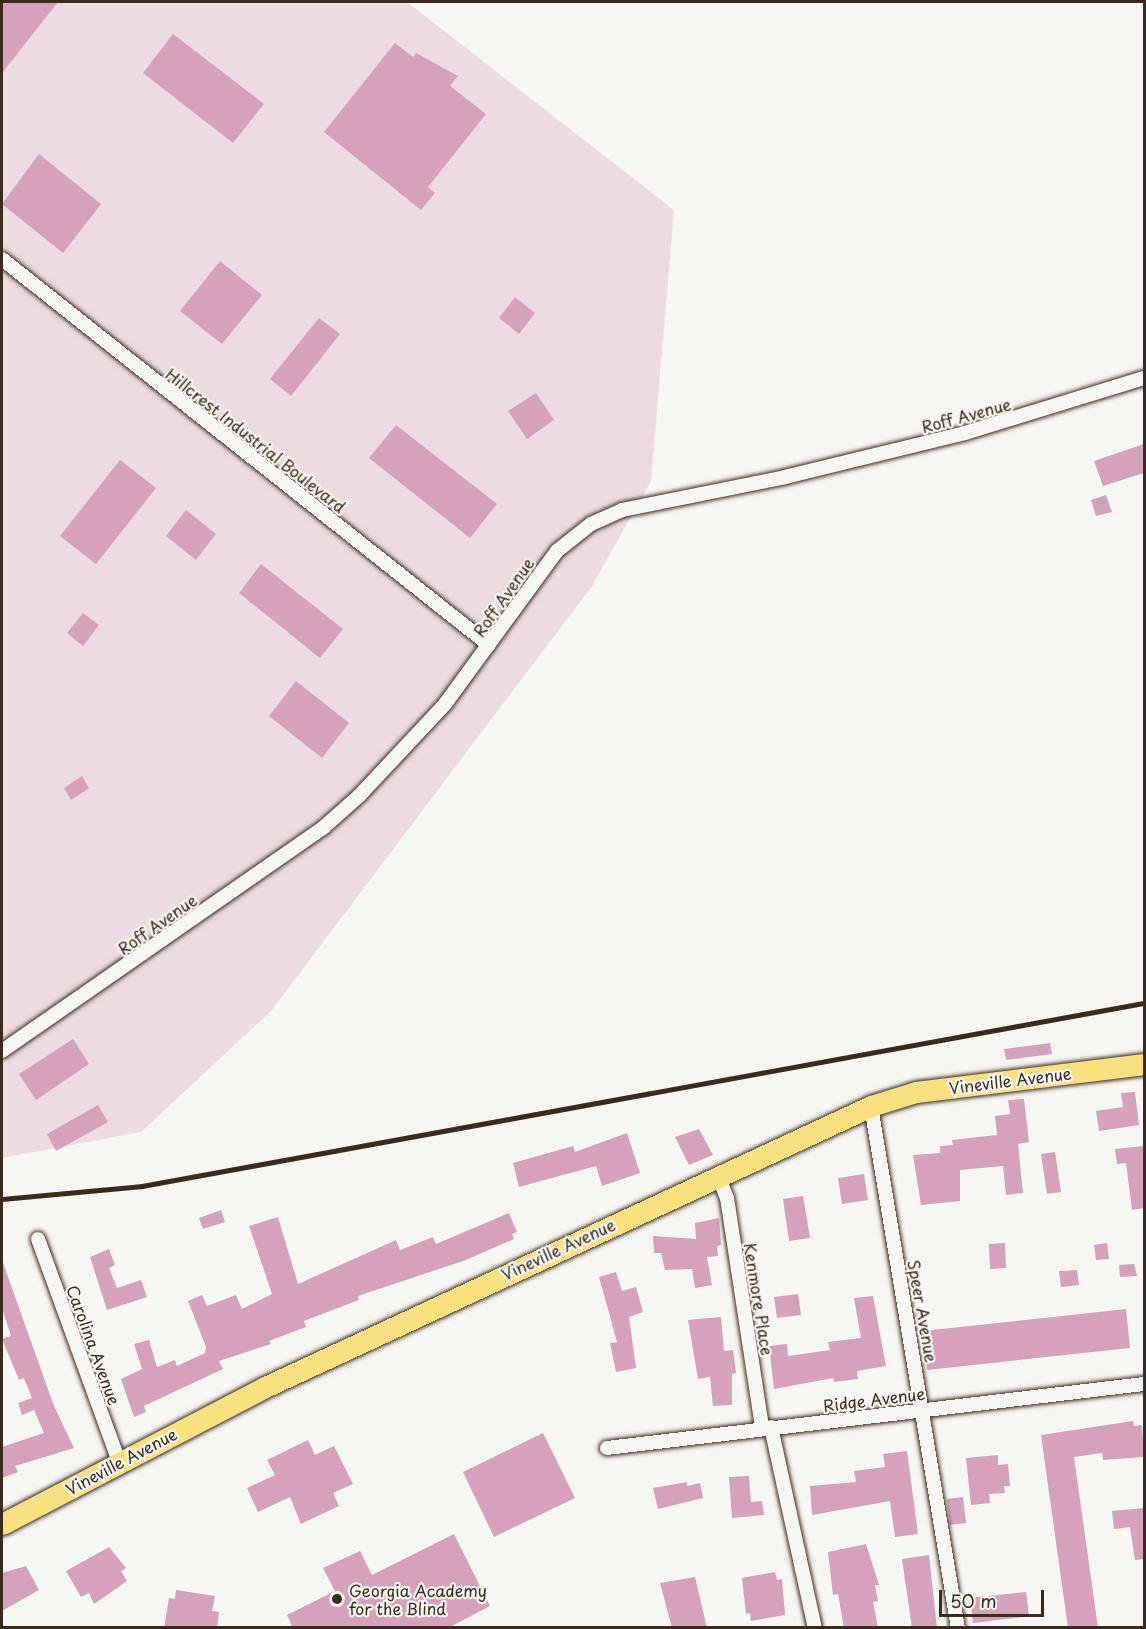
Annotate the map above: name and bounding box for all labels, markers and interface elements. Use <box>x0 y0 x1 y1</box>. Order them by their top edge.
street label: Hillcrest Industrial Boulevard <box>162 364 350 516</box>
street label: Roff Avenue <box>919 394 1013 436</box>
street label: Roff Avenue <box>469 554 537 640</box>
street label: Roff Avenue <box>114 890 200 958</box>
street label: Vineville Avenue <box>948 1063 1072 1097</box>
street label: Vineville Avenue <box>498 1214 618 1284</box>
street label: Kenmore Place <box>741 1241 777 1357</box>
street label: Speer Avenue <box>905 1258 941 1364</box>
street label: Carolina Avenue <box>63 1283 125 1407</box>
street label: Ridge Avenue <box>822 1383 926 1415</box>
street label: Vineville Avenue <box>62 1424 180 1498</box>
scale bar <box>942 1578 1047 1616</box>
place label: Georgia Academy for the Blind <box>349 1580 487 1618</box>
text: 50 m <box>950 1587 997 1614</box>
marker: Georgia Academy for the Blind <box>330 1592 344 1606</box>

